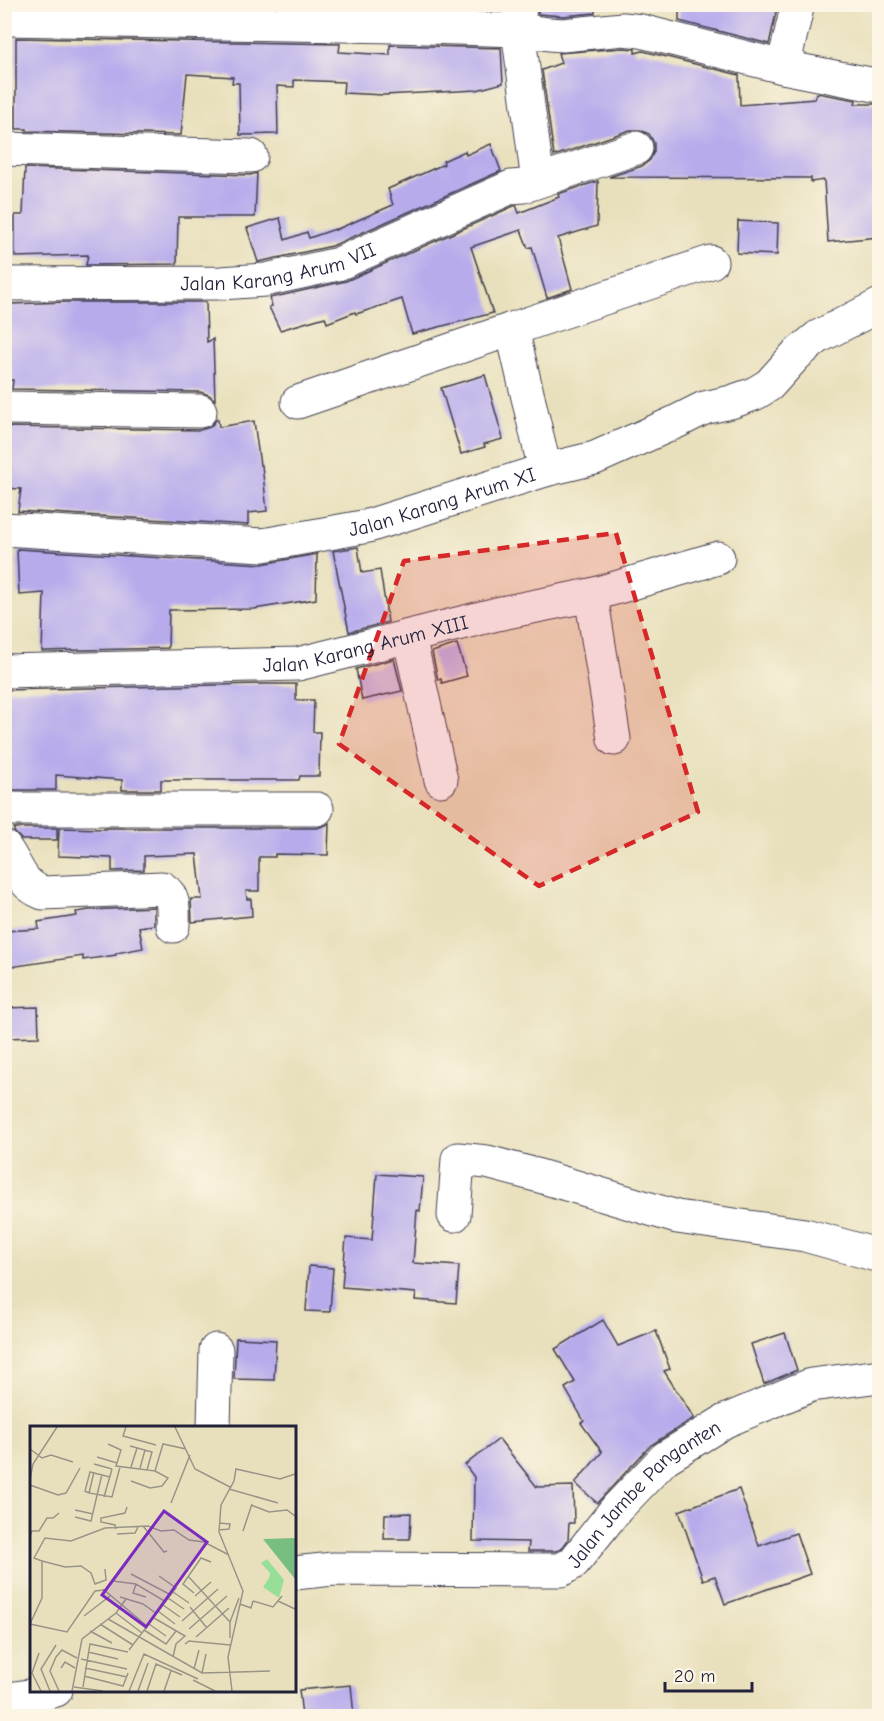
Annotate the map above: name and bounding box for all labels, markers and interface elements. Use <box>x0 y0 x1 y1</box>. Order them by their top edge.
street label: Jalan Karang Arum VII <box>180 238 379 295</box>
street label: Jalan Karang Arum XI <box>347 463 539 541</box>
street label: Jalan Karang Arum XIII <box>263 611 471 677</box>
street label: Jalan Jambe Panganten <box>563 1416 725 1573</box>
inset map <box>30 1426 296 1691</box>
scale bar <box>665 1655 752 1693</box>
text: 20 m <box>674 1666 715 1687</box>

